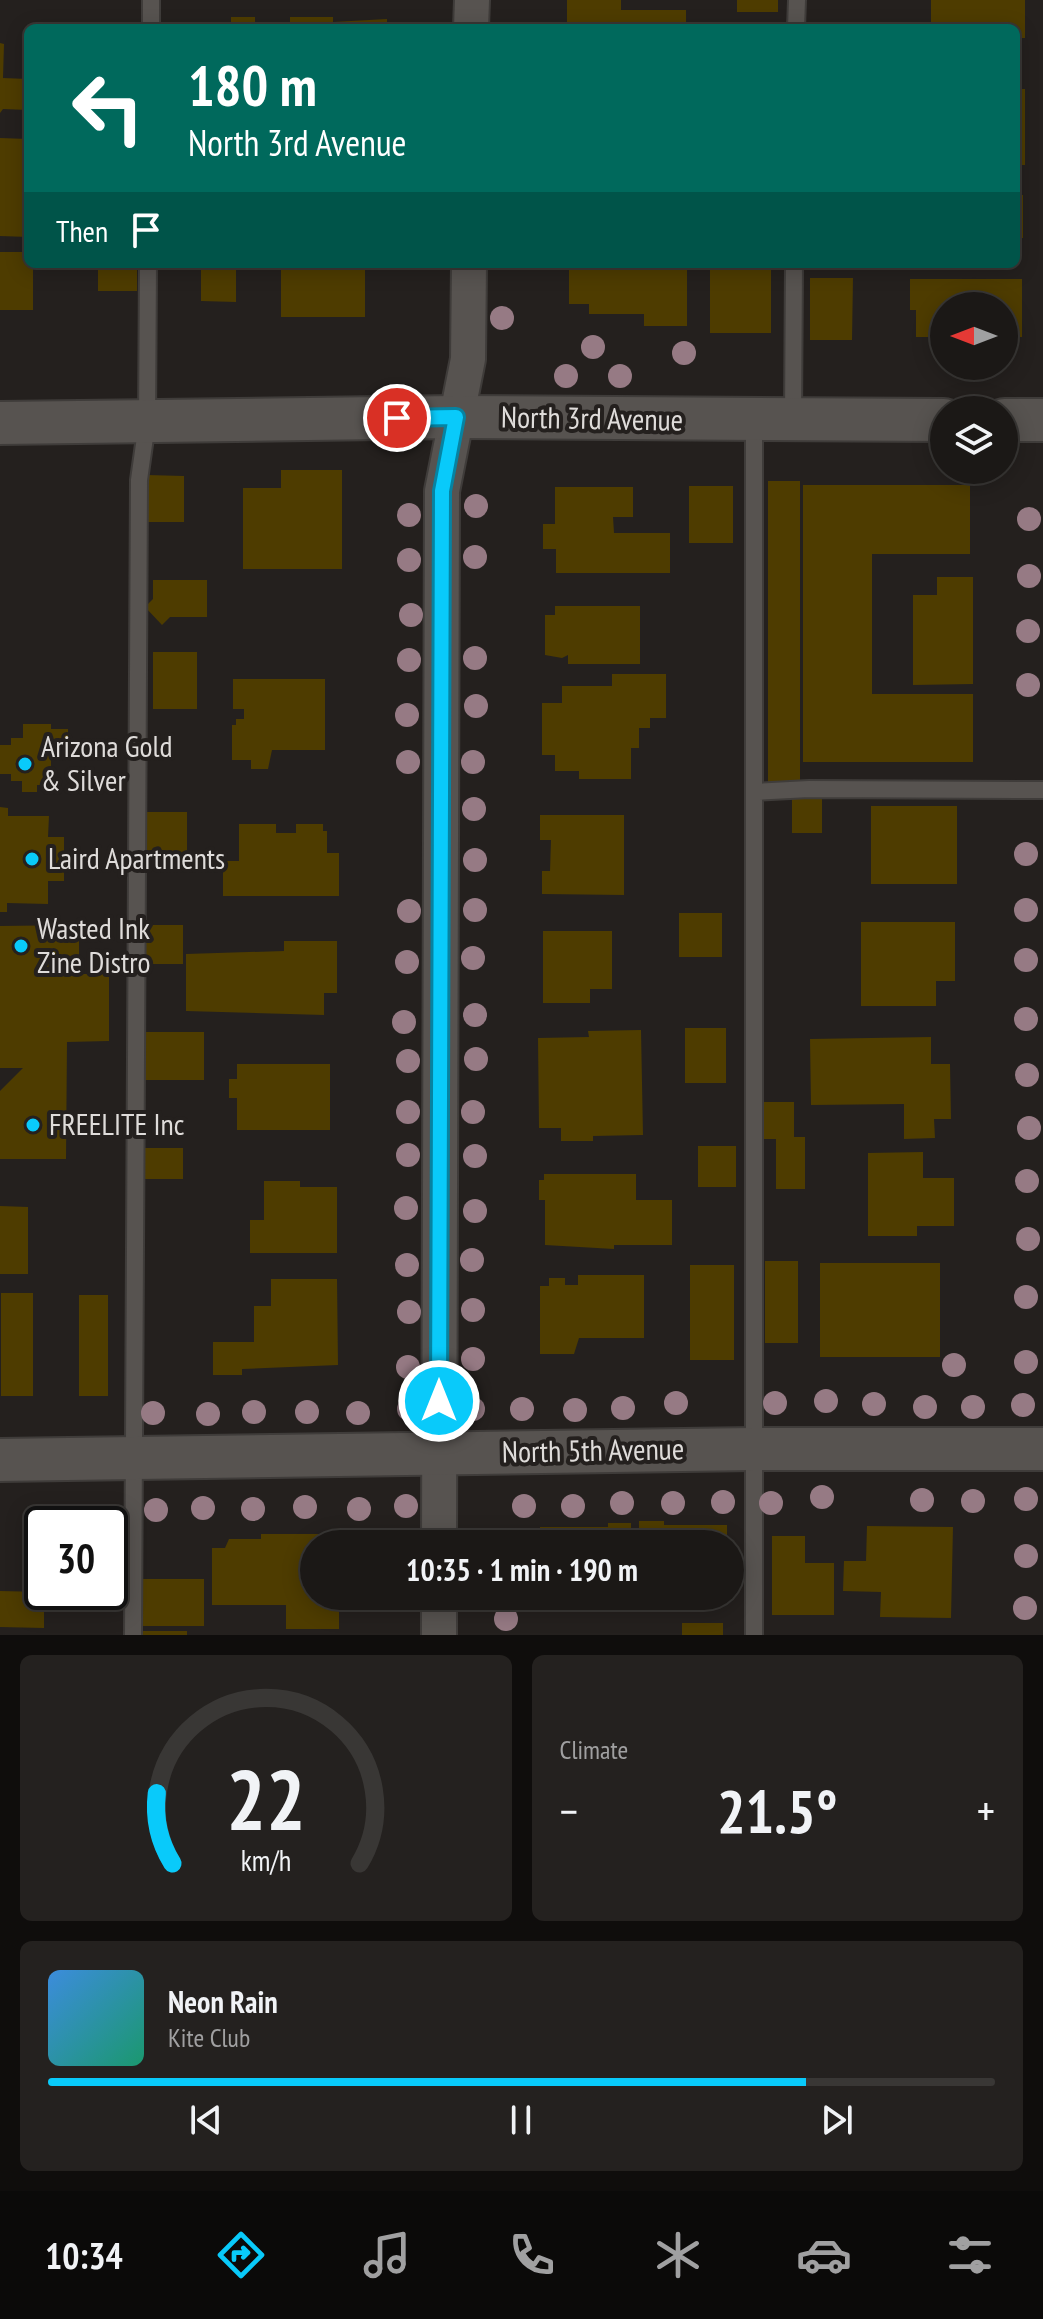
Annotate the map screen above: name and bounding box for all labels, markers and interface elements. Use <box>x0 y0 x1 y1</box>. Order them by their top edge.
text: 180 m <box>188 49 317 121</box>
icon: left <box>56 56 160 160</box>
text: North 3rd Avenue <box>188 119 406 166</box>
icon: arrive <box>124 208 168 252</box>
text: Then <box>56 211 108 250</box>
north arrow <box>930 292 1018 380</box>
map controls <box>930 292 1018 484</box>
pin <box>363 384 431 452</box>
icon: arrive <box>375 396 419 440</box>
street label: North 3rd Avenue <box>501 396 683 439</box>
button: layers <box>930 396 1018 484</box>
place label: Arizona Gold & Silver <box>41 726 173 799</box>
marker: Arizona Gold & Silver <box>16 755 34 773</box>
place label: Laird Apartments <box>48 838 225 877</box>
marker: Laird Apartments <box>23 850 41 868</box>
place label: Wasted Ink Zine Distro <box>37 908 150 981</box>
marker: Wasted Ink Zine Distro <box>12 937 30 955</box>
place label: FREELITE Inc <box>49 1104 185 1143</box>
marker: FREELITE Inc <box>24 1116 42 1134</box>
position arrow <box>397 1359 481 1443</box>
street label: North 5th Avenue <box>502 1428 684 1471</box>
speed limit sign: 30 <box>24 1506 128 1610</box>
text: 10:35 · 1 min · 190 m <box>406 1550 638 1589</box>
text: Climate <box>560 1733 628 1766</box>
text: 22 <box>226 1745 306 1853</box>
text: 21.5° <box>717 1772 838 1850</box>
text: − <box>560 1782 578 1839</box>
text: + <box>977 1782 995 1839</box>
text: km/h <box>240 1842 291 1879</box>
text: Neon Rain <box>168 1982 278 2021</box>
text: Kite Club <box>168 2021 250 2054</box>
icon: previous <box>184 2098 228 2142</box>
icon: pause <box>499 2098 543 2142</box>
icon: next <box>815 2098 859 2142</box>
icon: directions <box>213 2227 269 2283</box>
icon: music <box>359 2227 415 2283</box>
icon: phone <box>504 2227 560 2283</box>
icon: climate <box>650 2227 706 2283</box>
icon: car <box>796 2227 852 2283</box>
icon: filters <box>942 2227 998 2283</box>
text: 10:34 <box>45 2232 123 2279</box>

